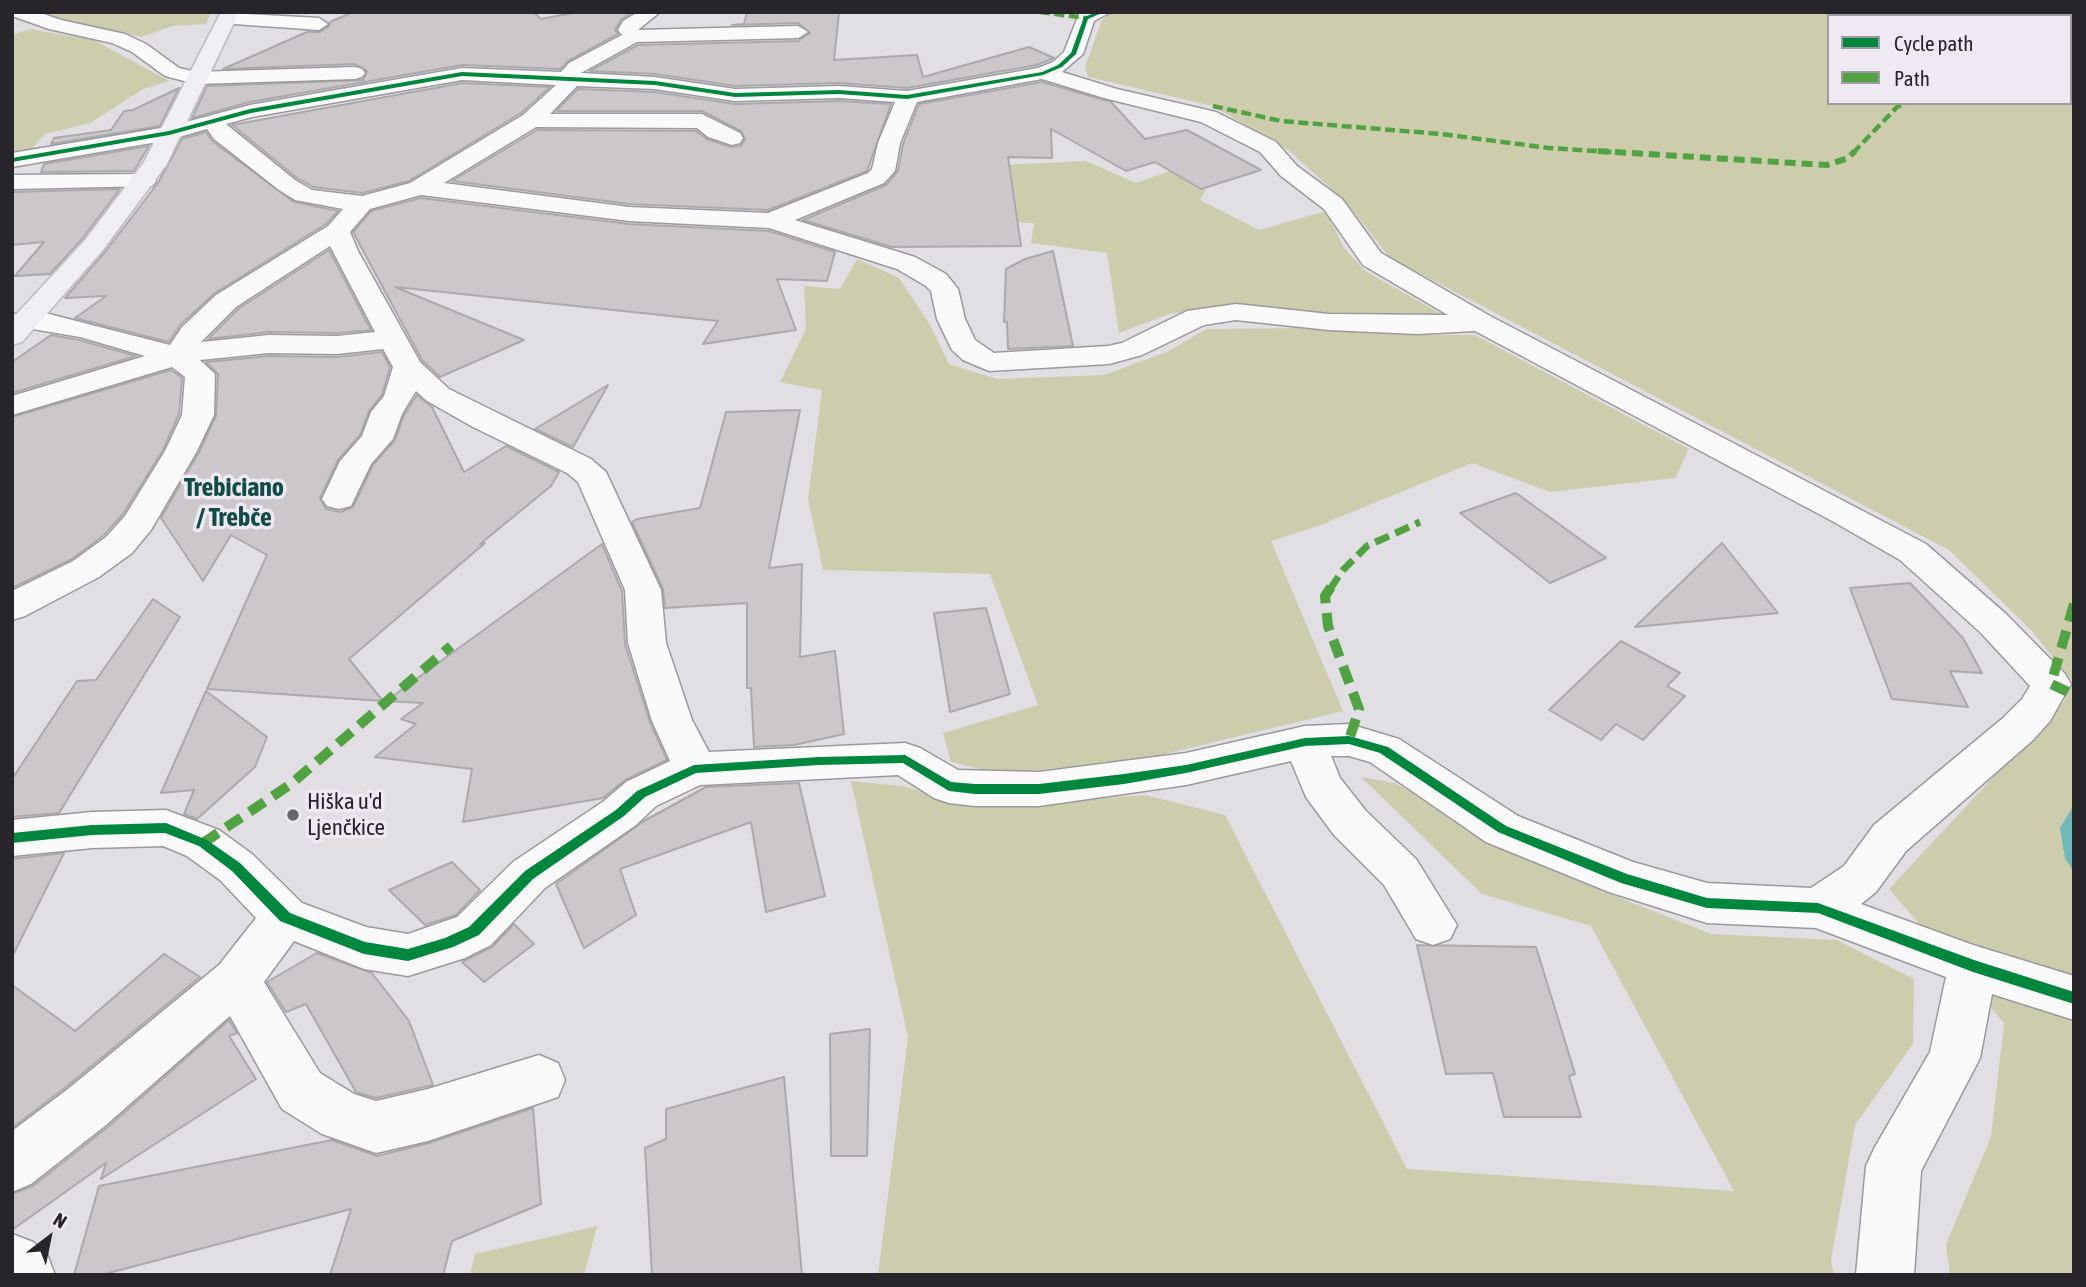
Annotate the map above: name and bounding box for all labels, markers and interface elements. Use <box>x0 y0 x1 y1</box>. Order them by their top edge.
legend <box>1827 14 2072 105</box>
text: Cycle path <box>1894 31 1973 55</box>
text: Path <box>1894 66 1930 90</box>
district label: Trebiciano / Trebče <box>184 472 284 534</box>
place label: Hiška u'd Ljenčkice <box>307 788 385 842</box>
marker: Hiška u'd Ljenčkice <box>285 807 301 823</box>
north arrow <box>14 1203 84 1273</box>
text: N <box>50 1208 71 1232</box>

